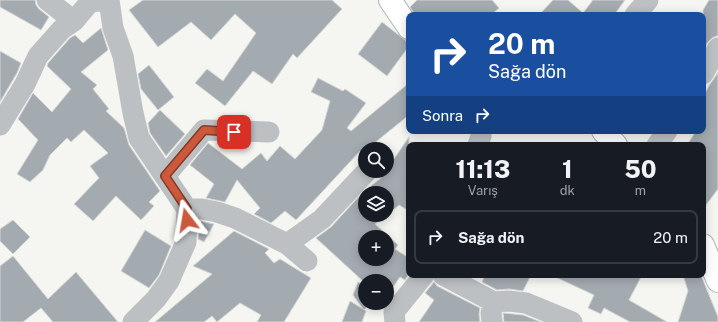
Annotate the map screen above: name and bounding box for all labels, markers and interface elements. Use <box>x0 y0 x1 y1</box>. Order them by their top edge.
text: 20 m <box>488 27 555 60</box>
icon: right <box>422 28 474 80</box>
text: Sağa dön <box>488 61 566 82</box>
icon: right <box>471 104 493 126</box>
text: Sonra <box>422 107 463 124</box>
pin <box>217 115 251 149</box>
icon: arrive <box>223 121 245 143</box>
map controls <box>358 142 394 310</box>
button: search <box>358 142 394 178</box>
text: 11:13 <box>455 155 510 183</box>
text: 1 <box>562 155 572 183</box>
text: 50 <box>624 155 657 183</box>
text: Varış <box>468 183 498 198</box>
text: dk <box>560 183 575 198</box>
text: m <box>635 183 646 198</box>
button: layers <box>358 186 394 222</box>
position arrow <box>166 199 208 241</box>
icon: right <box>424 226 446 248</box>
text: Sağa dön <box>458 229 524 246</box>
text: 20 m <box>653 229 688 246</box>
button: + <box>358 230 394 266</box>
button: − <box>358 274 394 310</box>

